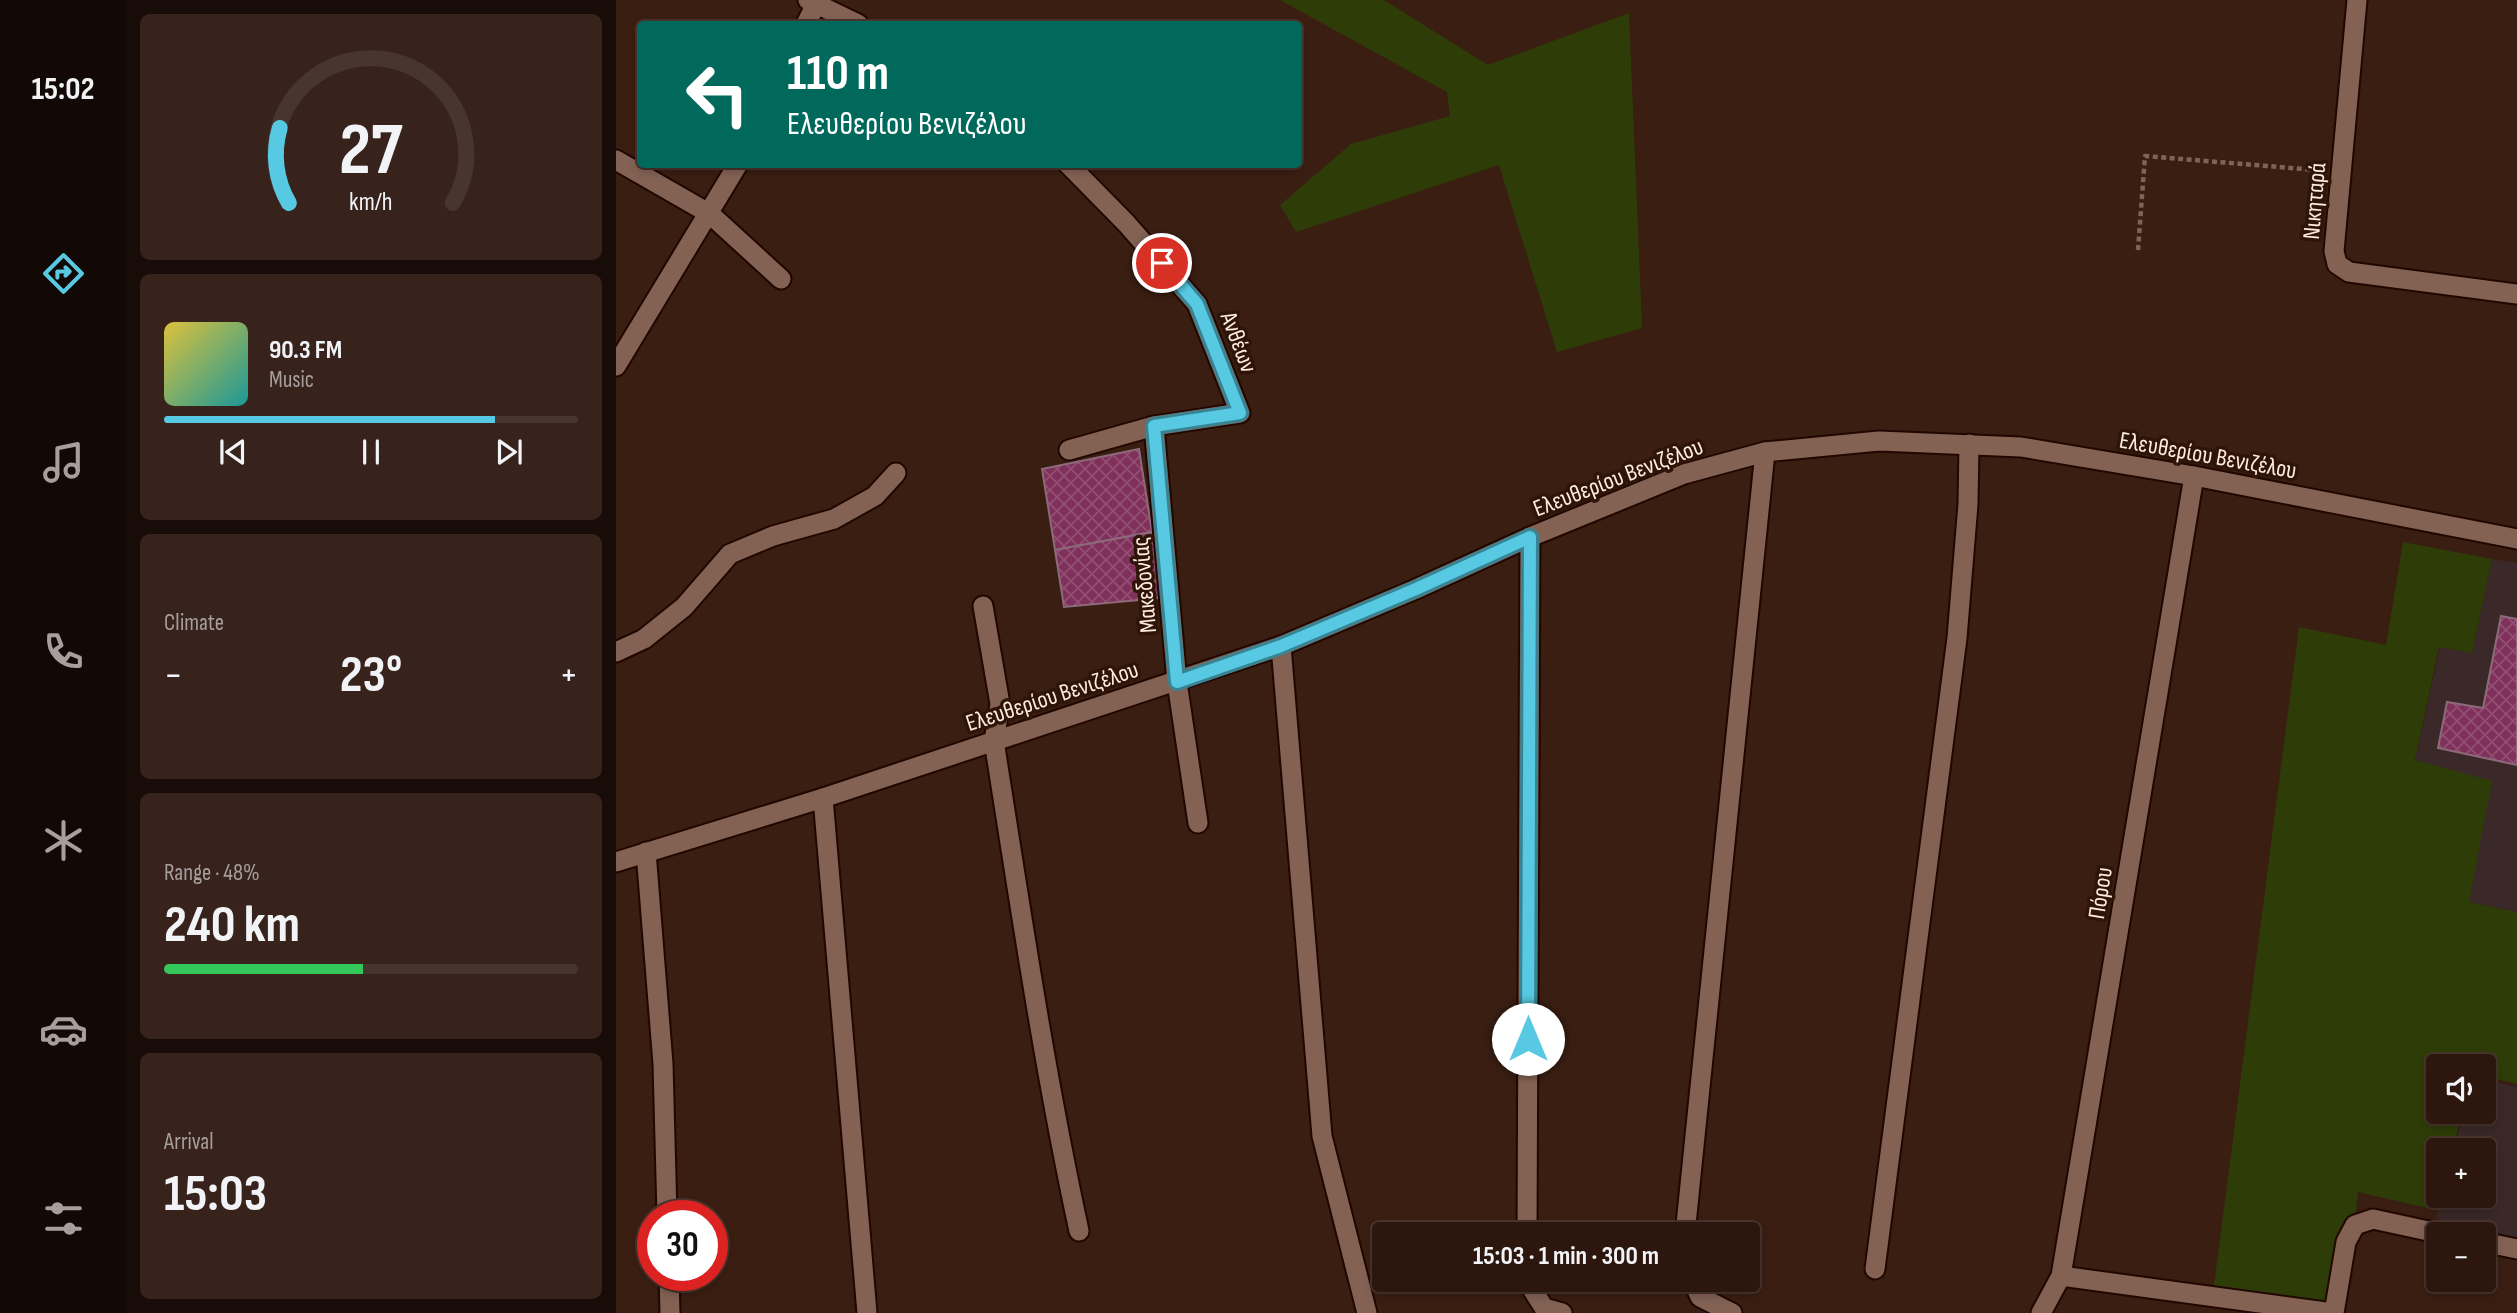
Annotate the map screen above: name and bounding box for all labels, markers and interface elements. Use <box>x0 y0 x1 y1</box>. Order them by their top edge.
text: 110 m <box>787 45 889 104</box>
icon: left <box>672 49 763 140</box>
text: 15:02 <box>31 70 95 109</box>
text: Ελευθερίου Βενιζέλου <box>787 105 1027 144</box>
text: 27 <box>339 107 403 195</box>
street label: Νικηταρά <box>2297 162 2332 241</box>
text: km/h <box>349 187 393 218</box>
pin <box>1132 233 1192 293</box>
icon: arrive <box>1143 244 1181 282</box>
icon: directions <box>39 249 88 298</box>
street label: Ανθέων <box>1213 307 1263 377</box>
text: 90.3 FM <box>269 335 342 366</box>
text: Music <box>269 366 314 394</box>
street label: Ελευθερίου Βενιζέλου <box>2117 426 2299 485</box>
street label: Ελευθερίου Βενιζέλου <box>1529 432 1707 523</box>
icon: previous <box>214 433 252 471</box>
icon: pause <box>352 433 390 471</box>
icon: next <box>490 433 528 471</box>
icon: music <box>39 438 88 487</box>
street label: Μακεδονίας <box>1126 536 1163 634</box>
text: Climate <box>164 609 224 637</box>
icon: phone <box>39 627 88 676</box>
text: 23° <box>340 644 402 707</box>
text: − <box>164 653 183 698</box>
text: + <box>559 653 578 698</box>
street label: Ελευθερίου Βενιζέλου <box>962 655 1142 738</box>
icon: climate <box>39 816 88 865</box>
text: Range · 48% <box>164 859 260 887</box>
street label: Πόρου <box>2082 865 2119 921</box>
text: 240 km <box>164 894 300 957</box>
position arrow <box>1491 1002 1565 1076</box>
icon: car <box>39 1005 88 1054</box>
map controls <box>2426 1054 2496 1292</box>
button: sound <box>2426 1054 2496 1124</box>
text: Arrival <box>164 1128 213 1156</box>
button: + <box>2426 1138 2496 1208</box>
text: 15:03 <box>164 1163 267 1226</box>
icon: filters <box>39 1194 88 1243</box>
speed limit sign: 30 <box>637 1200 728 1291</box>
button: − <box>2426 1222 2496 1292</box>
text: 15:03 · 1 min · 300 m <box>1473 1241 1659 1272</box>

